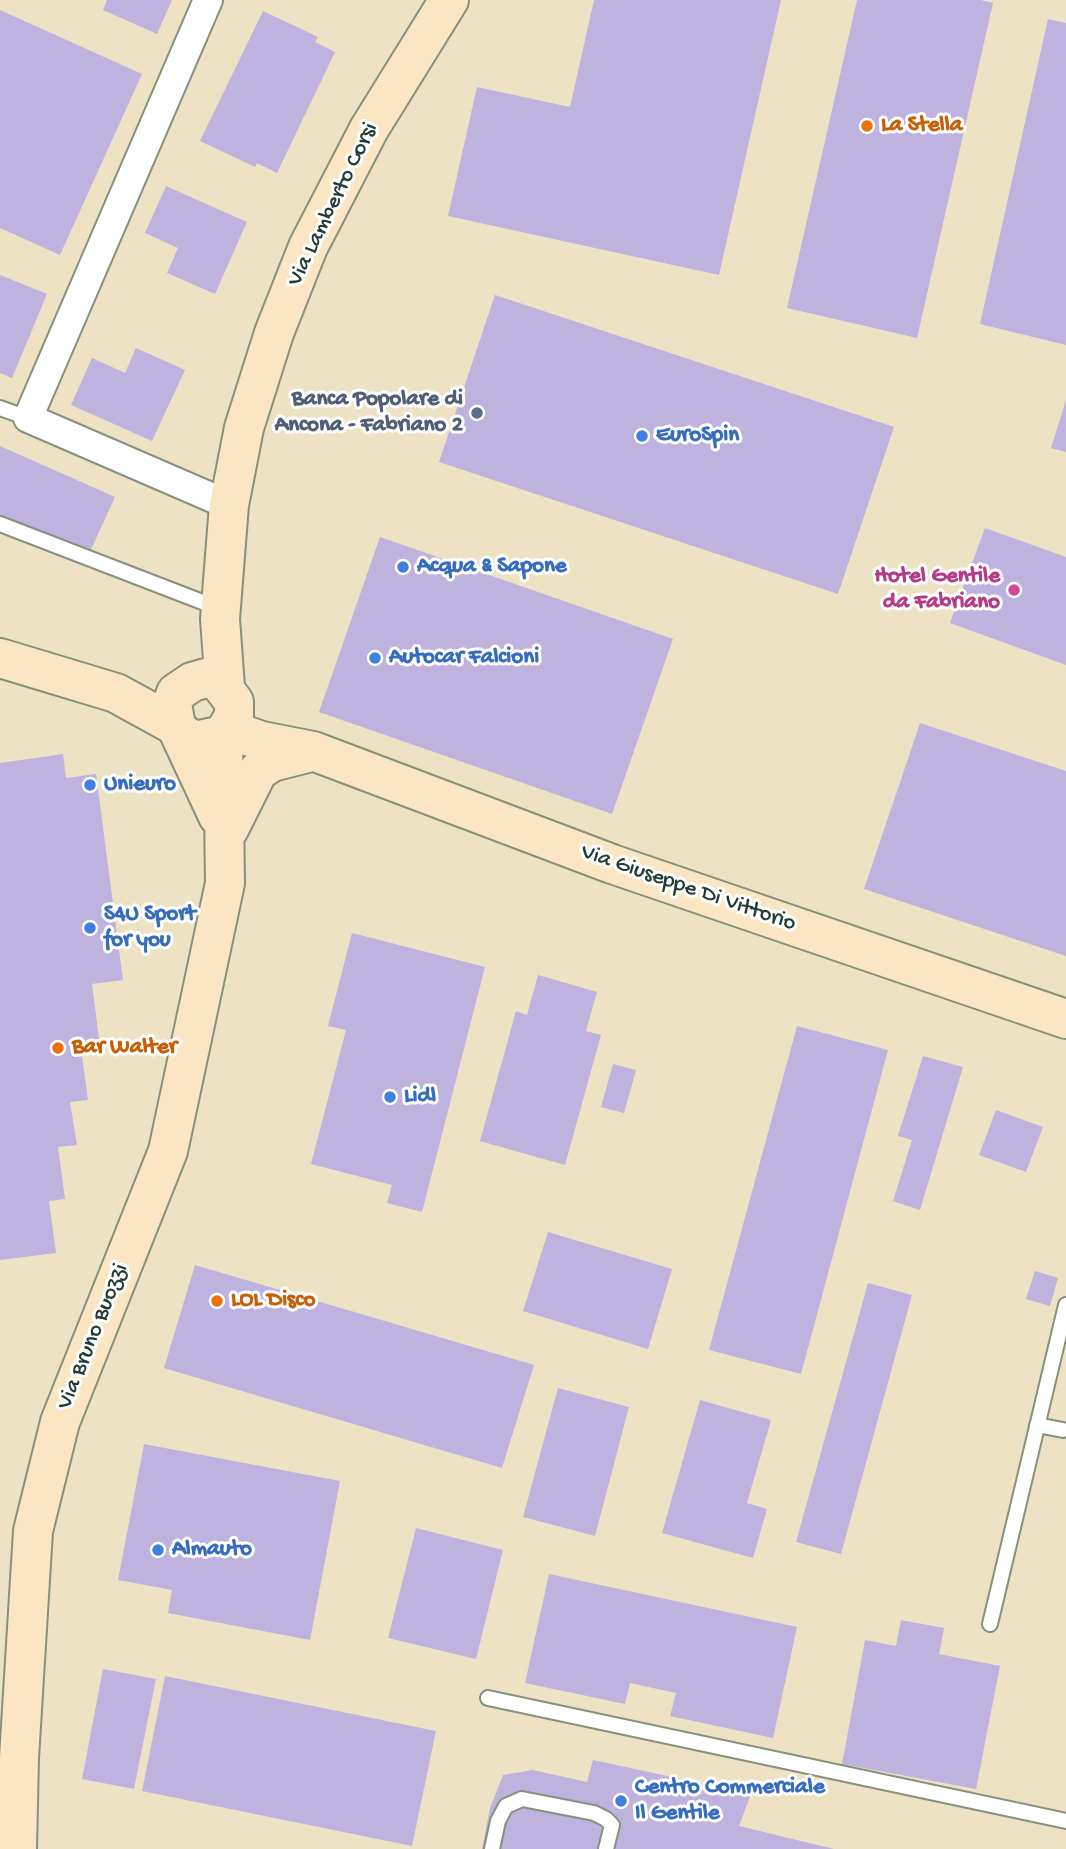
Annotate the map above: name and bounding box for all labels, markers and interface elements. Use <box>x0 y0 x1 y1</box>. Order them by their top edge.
place label: La Stella <box>881 112 962 140</box>
marker: La Stella <box>859 118 875 134</box>
street label: Via Lamberto Corsi <box>282 119 386 291</box>
place label: Banca Popolare di Ancona - Fabriano 2 <box>275 386 463 440</box>
marker: Banca Popolare di Ancona - Fabriano 2 <box>469 405 485 421</box>
place label: EuroSpin <box>656 422 739 450</box>
marker: EuroSpin <box>634 428 650 444</box>
place label: Acqua & Sapone <box>417 553 567 581</box>
marker: Acqua & Sapone <box>395 559 411 575</box>
place label: Hotel Gentile da Fabriano <box>875 563 1000 617</box>
marker: Hotel Gentile da Fabriano <box>1006 582 1022 598</box>
place label: Autocar Falcioni <box>389 644 539 672</box>
marker: Autocar Falcioni <box>367 650 383 666</box>
place label: Unieuro <box>104 771 176 799</box>
marker: Unieuro <box>82 777 98 793</box>
street label: Via Giuseppe Di Vittorio <box>577 839 799 939</box>
place label: S4U Sport for you <box>104 901 196 955</box>
marker: S4U Sport for you <box>82 920 98 936</box>
place label: Bar Walter <box>72 1034 177 1062</box>
marker: Bar Walter <box>50 1040 66 1056</box>
place label: Lidl <box>404 1083 436 1111</box>
marker: Lidl <box>382 1089 398 1105</box>
street label: Via Bruno Buozzi <box>52 1260 136 1414</box>
place label: LOL Disco <box>231 1287 315 1315</box>
marker: LOL Disco <box>209 1293 225 1309</box>
place label: Almauto <box>172 1536 252 1564</box>
marker: Almauto <box>150 1542 166 1558</box>
place label: Centro Commerciale Il Gentile <box>635 1774 825 1828</box>
marker: Centro Commerciale Il Gentile <box>613 1793 629 1809</box>

